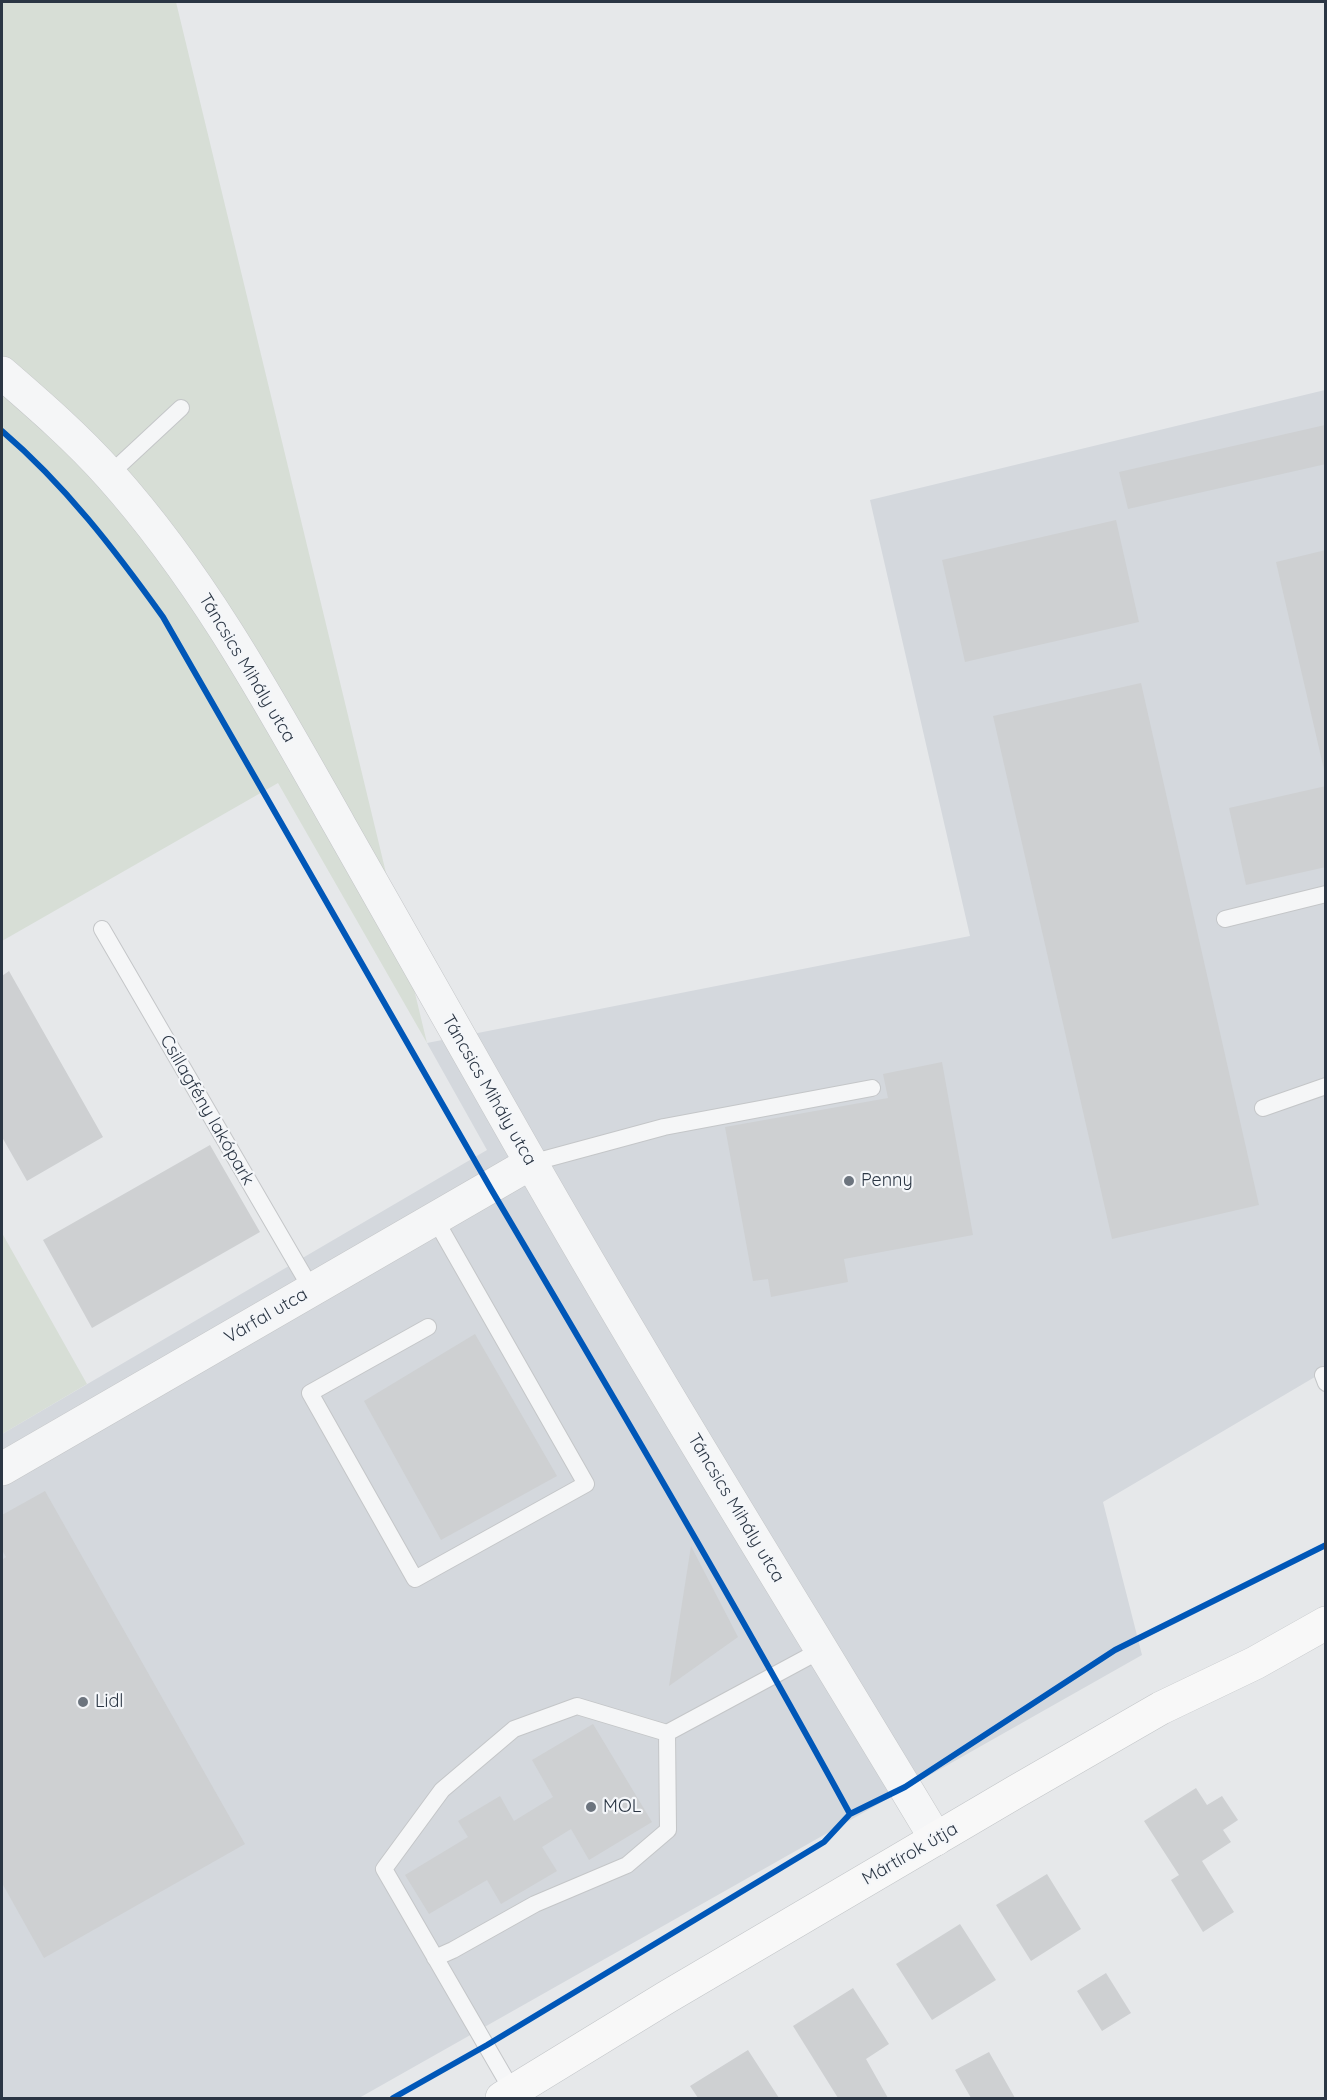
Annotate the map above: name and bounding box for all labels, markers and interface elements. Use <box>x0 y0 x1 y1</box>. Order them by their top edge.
street label: Táncsics Mihály utca <box>194 590 300 746</box>
street label: Táncsics Mihály utca <box>437 1011 541 1169</box>
street label: Csillagfény lakópark <box>155 1031 259 1189</box>
place label: Penny <box>861 1170 913 1192</box>
marker: Penny <box>842 1174 856 1188</box>
street label: Várfal utca <box>221 1284 311 1348</box>
street label: Táncsics Mihály utca <box>683 1430 789 1586</box>
place label: Lidl <box>95 1691 123 1713</box>
marker: Lidl <box>76 1695 90 1709</box>
place label: MOL <box>603 1796 641 1818</box>
marker: MOL <box>584 1800 598 1814</box>
street label: Mártírok útja <box>858 1818 962 1890</box>

